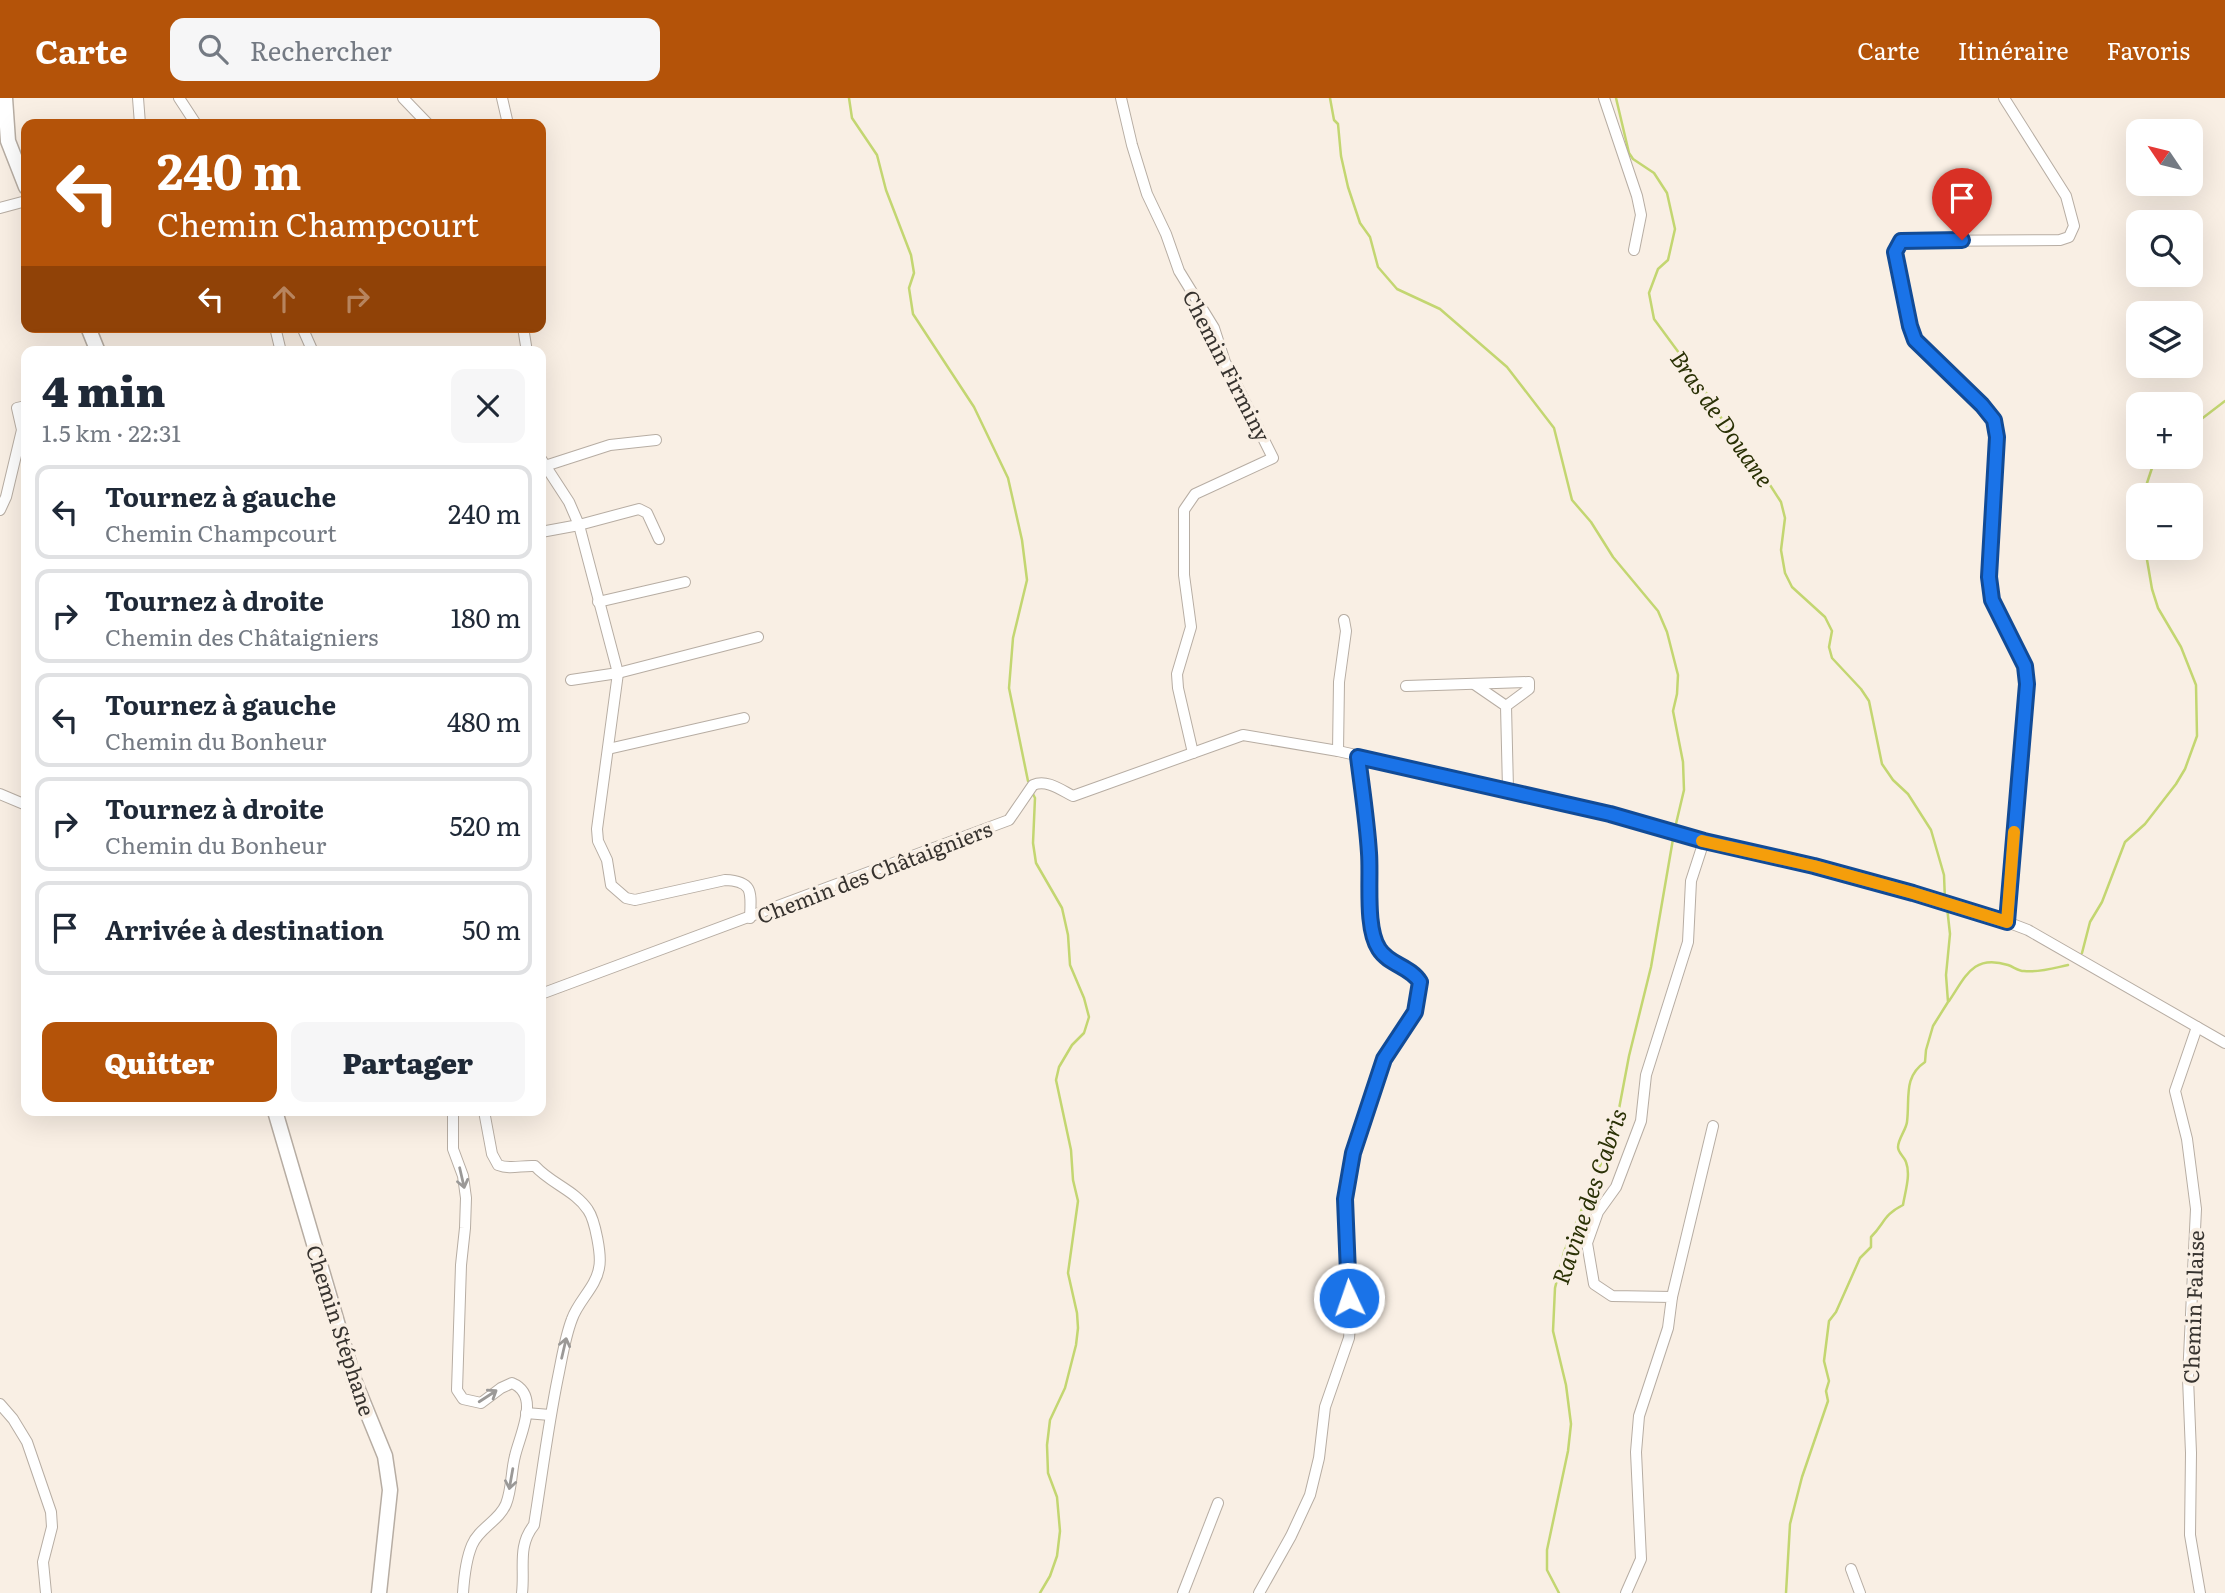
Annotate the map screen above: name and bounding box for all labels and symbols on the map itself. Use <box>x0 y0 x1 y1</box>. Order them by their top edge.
north arrow <box>2126 119 2203 196</box>
pin <box>1932 168 1992 240</box>
street label: Chemin Firminy <box>1176 284 1280 447</box>
water label: Bras de Douane <box>1663 343 1783 493</box>
street label: Chemin des Châtaigniers <box>752 812 996 930</box>
water label: Ravine des Cabris <box>1542 1104 1634 1288</box>
one-way arrow <box>456 1166 469 1189</box>
street label: Chemin Falaise <box>2174 1230 2210 1384</box>
street label: Chemin Stéphane <box>300 1240 384 1420</box>
position arrow <box>1312 1261 1386 1335</box>
one-way arrow <box>558 1337 571 1360</box>
one-way arrow <box>478 1389 497 1404</box>
one-way arrow <box>503 1467 517 1490</box>

